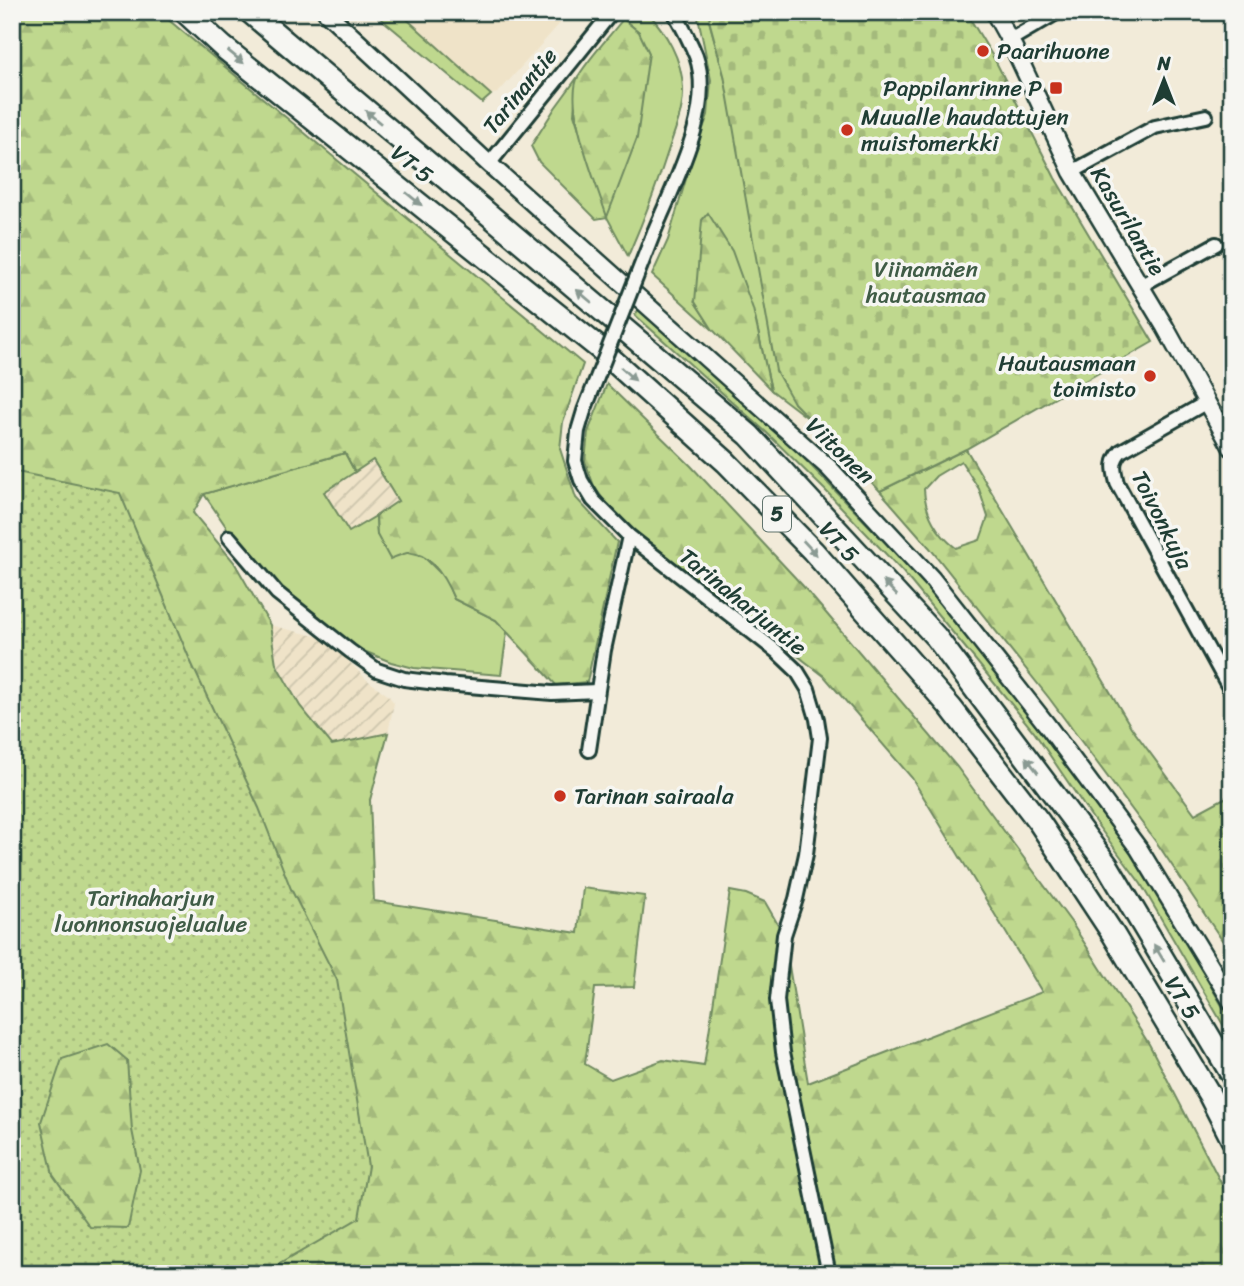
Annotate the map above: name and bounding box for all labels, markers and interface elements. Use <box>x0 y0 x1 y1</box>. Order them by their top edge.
place label: Paarihuone <box>997 31 1109 72</box>
street label: Tarinantie <box>472 38 568 144</box>
marker: Paarihuone <box>975 43 991 59</box>
north arrow <box>1128 46 1198 116</box>
text: N <box>1156 47 1171 80</box>
one-way arrow <box>227 50 245 65</box>
place label: Pappilanrinne P <box>883 68 1042 109</box>
marker: Pappilanrinne P <box>1048 80 1064 96</box>
place label: Muualle haudattujen muistomerkki <box>861 97 1069 164</box>
one-way arrow <box>365 110 382 125</box>
marker: Muualle haudattujen muistomerkki <box>839 122 855 138</box>
street label: VT 5 <box>381 134 443 194</box>
street label: Kasurilantie <box>1079 158 1177 284</box>
one-way arrow <box>404 192 422 207</box>
park label: Viinamäen hautausmaa <box>865 249 986 316</box>
one-way arrow <box>576 289 593 304</box>
place label: Hautausmaan toimisto <box>998 343 1136 410</box>
one-way arrow <box>619 366 637 382</box>
marker: Hautausmaan toimisto <box>1142 368 1158 384</box>
street label: Viitonen <box>795 407 885 495</box>
street label: Toivonkuja <box>1119 463 1205 577</box>
road number: 5 <box>763 496 791 532</box>
street label: VT 5 <box>808 511 870 573</box>
street label: Tarinaharjuntie <box>670 537 816 667</box>
one-way arrow <box>802 539 818 556</box>
one-way arrow <box>883 580 899 597</box>
one-way arrow <box>1025 756 1039 774</box>
place label: Tarinan sairaala <box>574 776 734 817</box>
marker: Tarinan sairaala <box>552 788 568 804</box>
park label: Tarinaharjun luonnonsuojelualue <box>55 878 248 945</box>
one-way arrow <box>1153 944 1166 963</box>
street label: VT 5 <box>1153 968 1211 1028</box>

